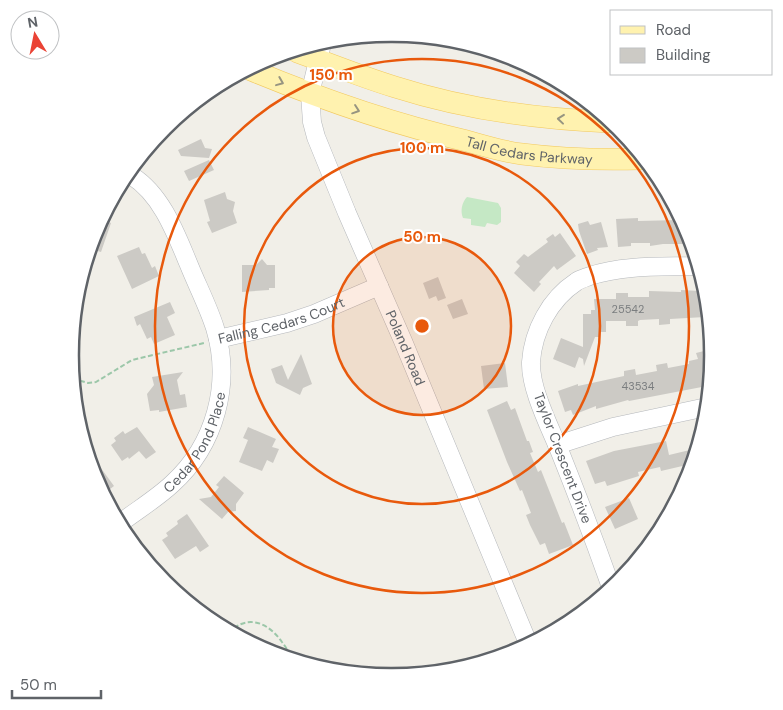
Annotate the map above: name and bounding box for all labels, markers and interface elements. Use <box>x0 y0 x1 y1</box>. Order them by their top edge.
north arrow <box>10 10 60 60</box>
legend <box>610 10 773 75</box>
text: N <box>26 12 39 32</box>
text: Road <box>656 20 691 40</box>
text: Building <box>656 45 711 65</box>
text: 150 m <box>310 65 353 85</box>
one-way arrow <box>275 76 284 86</box>
one-way arrow <box>351 104 360 114</box>
one-way arrow <box>556 114 564 125</box>
street label: Tall Cedars Parkway <box>464 132 593 168</box>
text: 100 m <box>400 138 444 158</box>
text: 50 m <box>403 227 441 247</box>
street label: Falling Cedars Court <box>216 293 347 348</box>
house number: 25542 <box>612 302 644 316</box>
street label: Poland Road <box>382 307 429 388</box>
centre of rings <box>413 317 431 335</box>
house number: 43534 <box>621 379 655 393</box>
street label: Taylor Crescent Drive <box>530 390 596 526</box>
street label: Cedar Pond Place <box>159 391 229 497</box>
scale bar <box>12 668 101 700</box>
text: 50 m <box>20 675 57 695</box>

